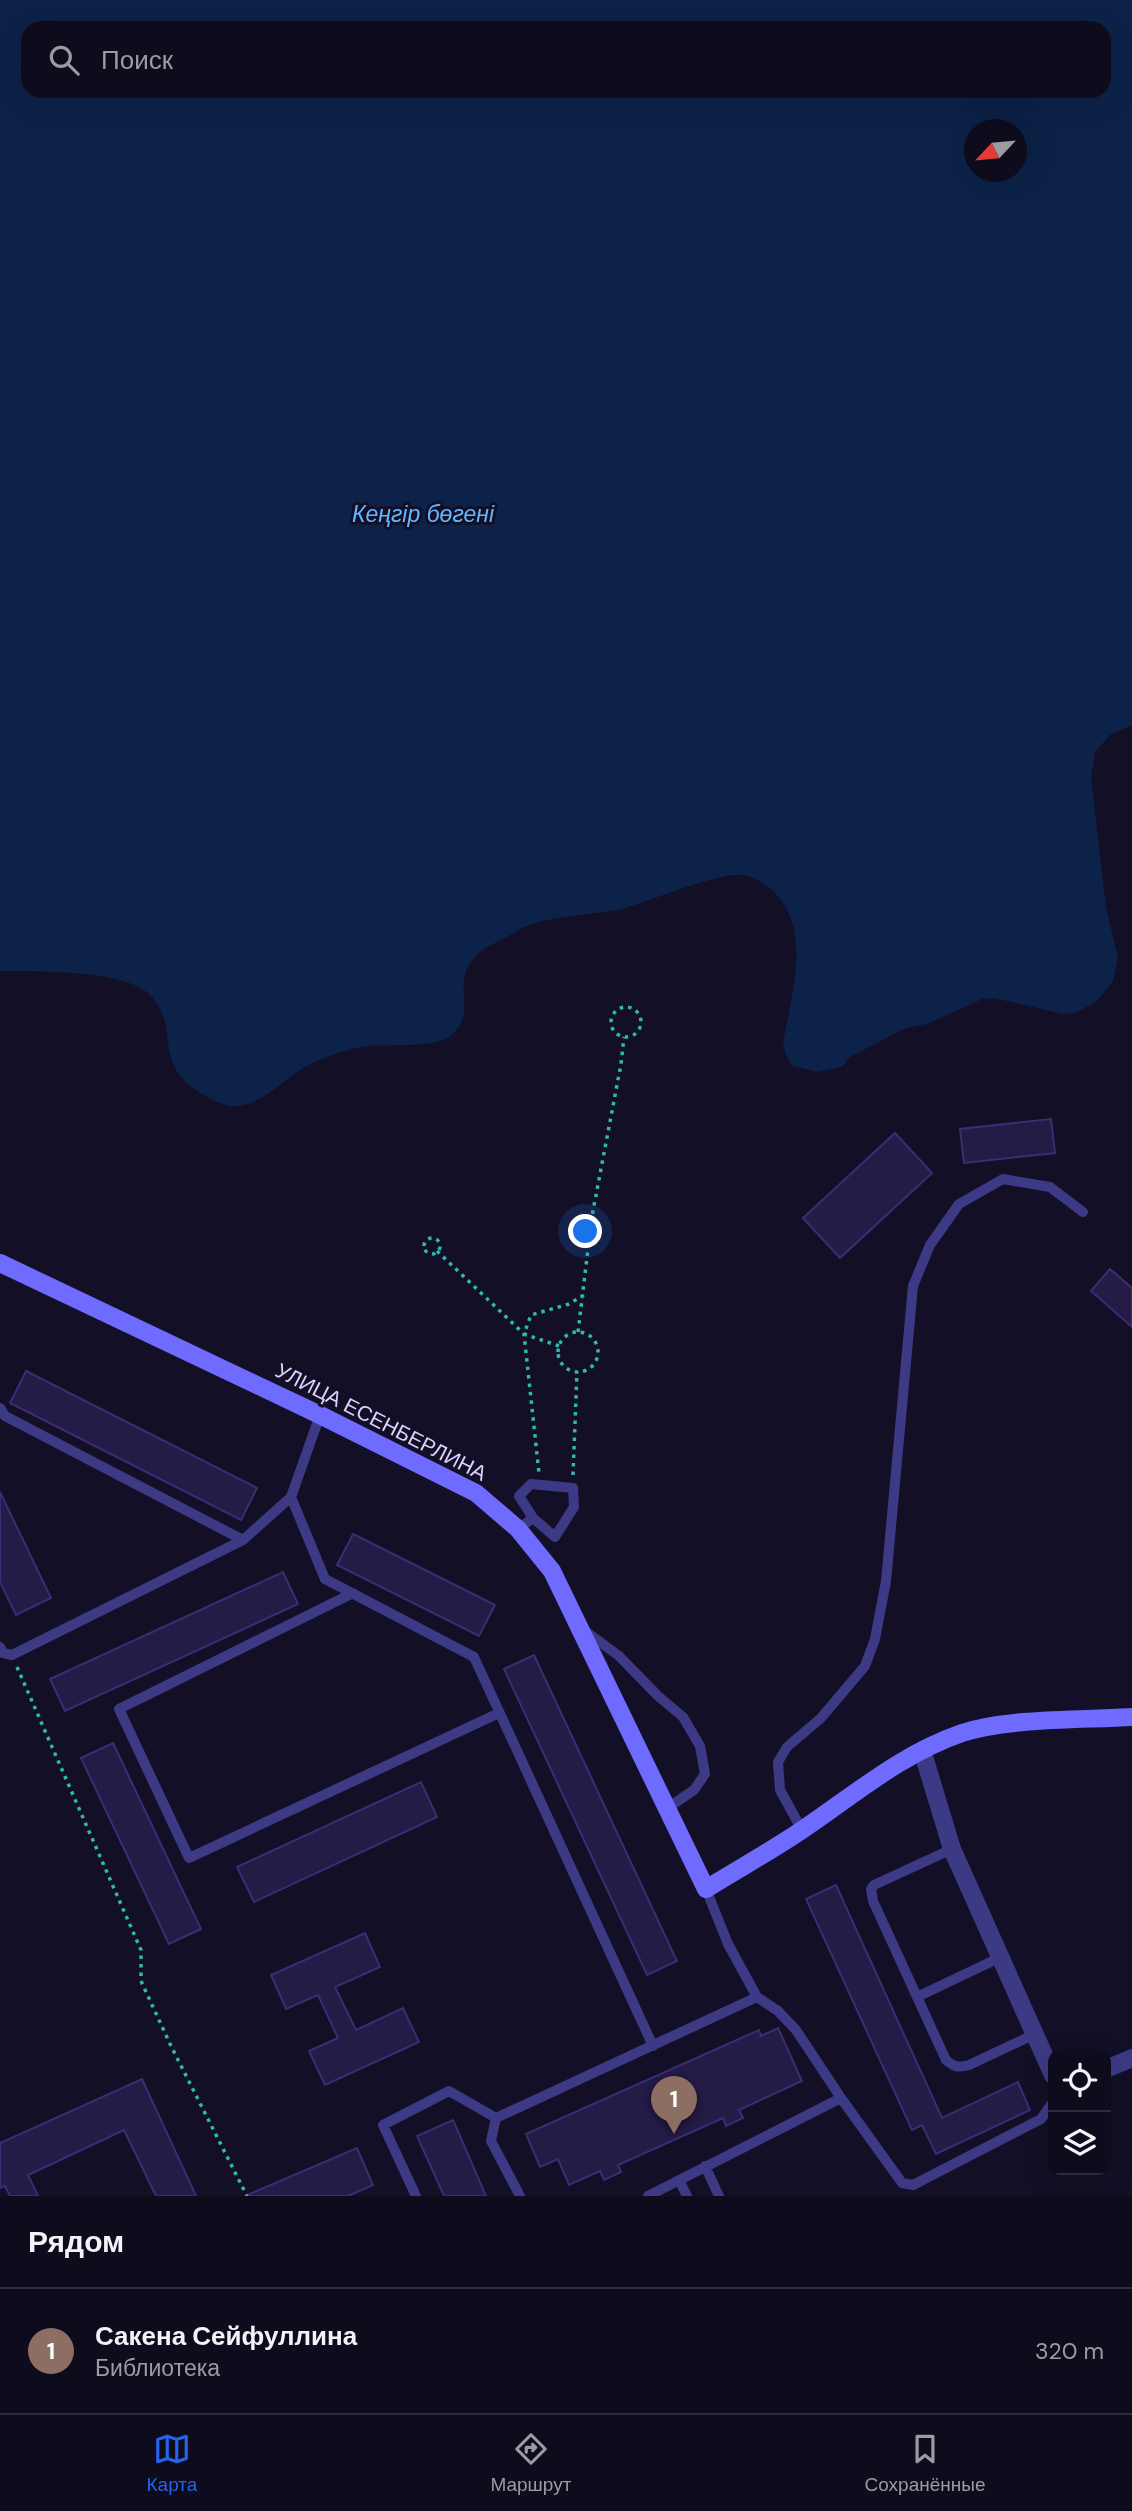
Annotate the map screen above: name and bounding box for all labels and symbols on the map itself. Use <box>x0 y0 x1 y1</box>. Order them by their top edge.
north arrow <box>964 119 1027 182</box>
water label: Кеңгір бөгені <box>352 499 495 529</box>
your location <box>568 1214 602 1248</box>
street label: УЛИЦА ЕСЕНБЕРЛИНА <box>271 1356 491 1488</box>
pin: 1 <box>651 2076 697 2134</box>

